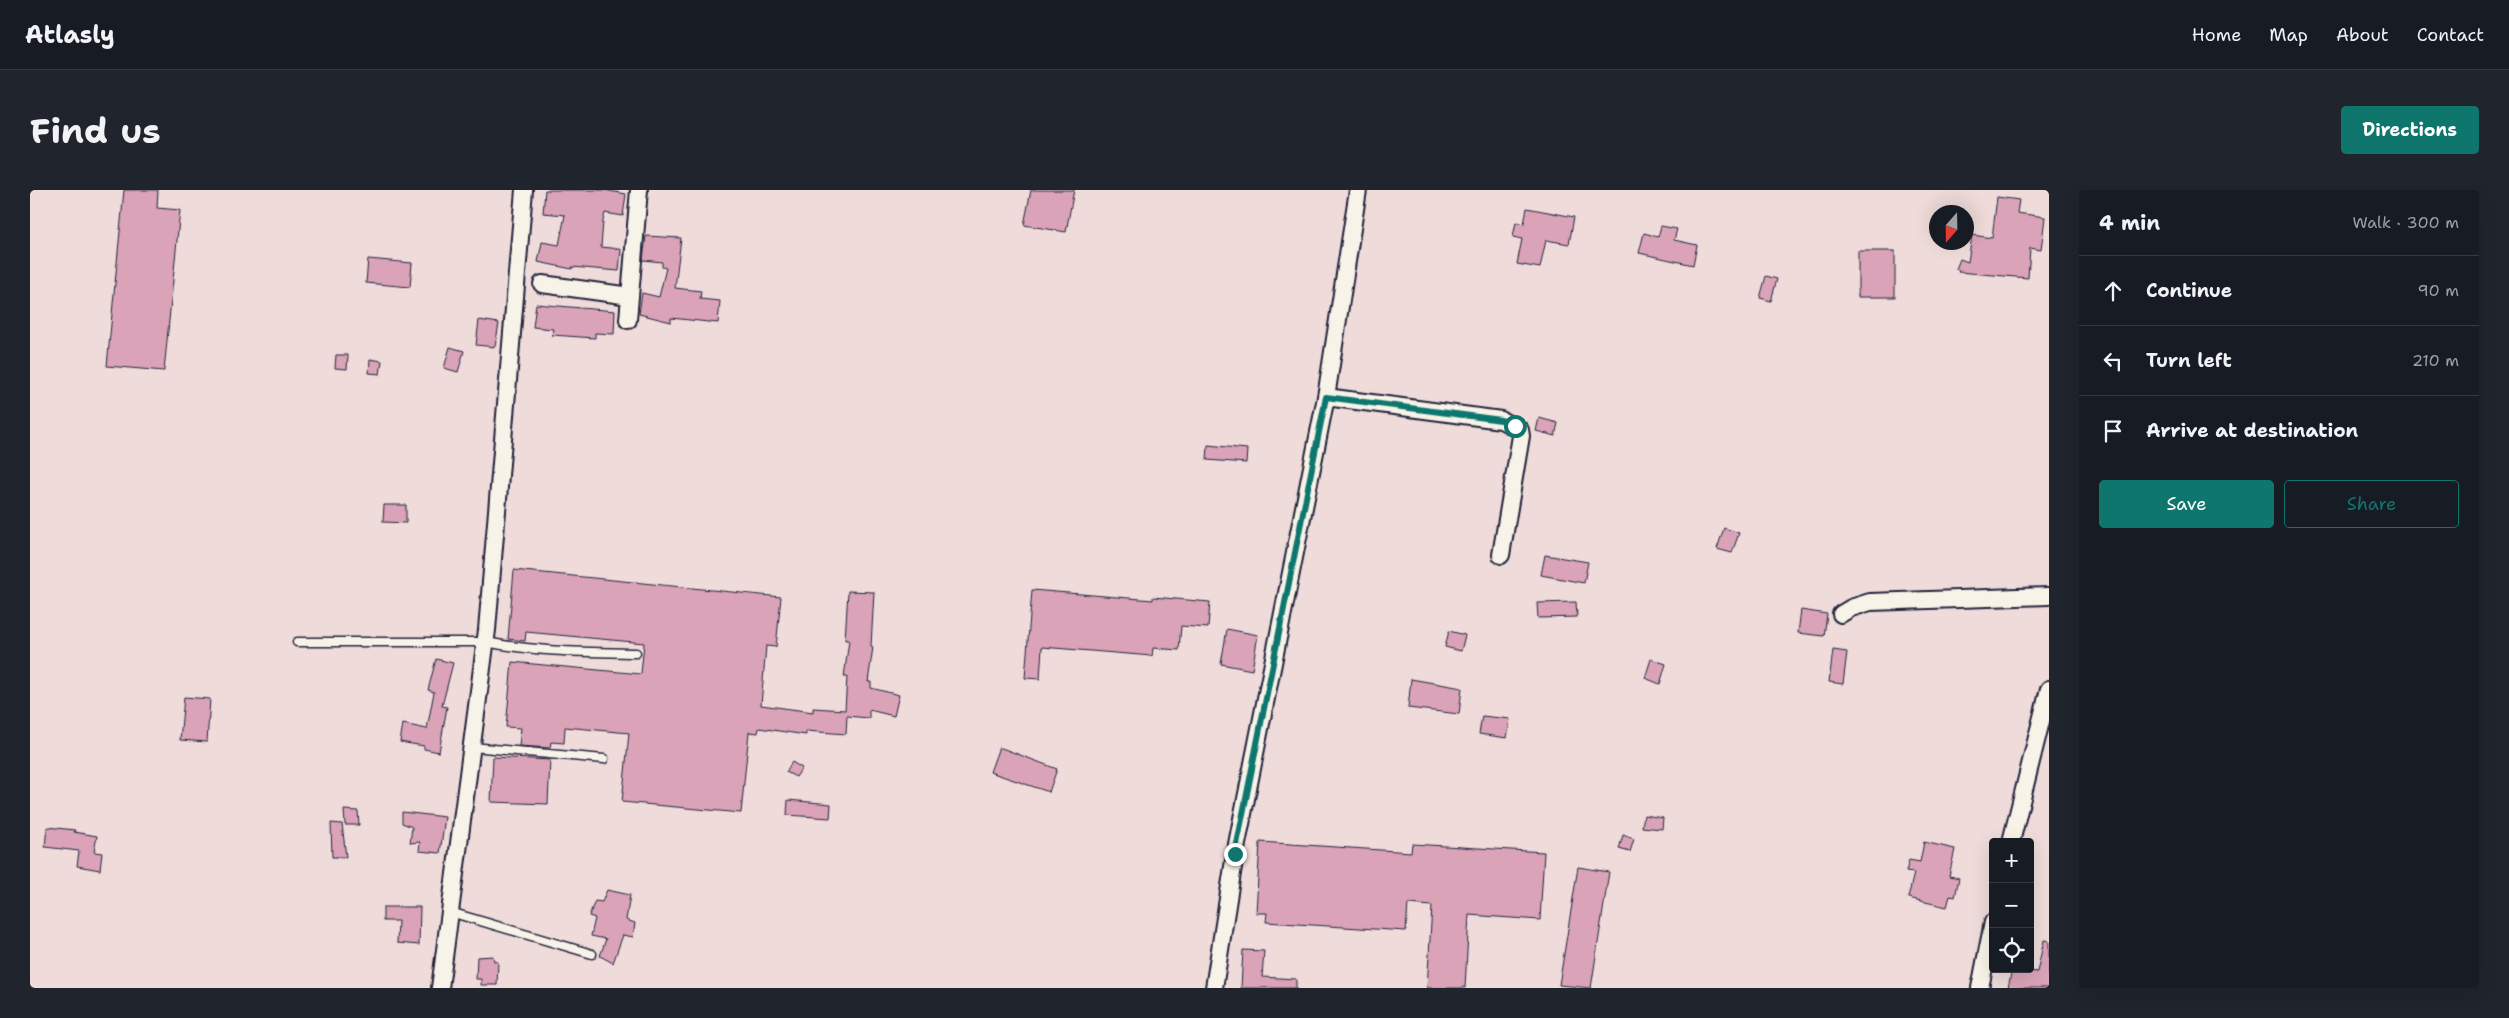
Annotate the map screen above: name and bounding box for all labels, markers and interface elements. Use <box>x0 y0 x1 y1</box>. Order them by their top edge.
text: Atlasly <box>25 19 115 51</box>
text: Home <box>2192 23 2241 47</box>
text: Map <box>2269 23 2308 47</box>
text: About <box>2336 23 2389 47</box>
text: Contact <box>2417 23 2484 47</box>
button: Directions <box>2341 106 2479 154</box>
text: Find us <box>30 107 161 154</box>
north arrow <box>1929 205 1974 250</box>
text: 4 min <box>2099 209 2160 237</box>
text: Walk · 300 m <box>2352 212 2459 233</box>
icon: ahead <box>2099 277 2127 305</box>
text: Continue <box>2146 278 2232 303</box>
text: 90 m <box>2418 280 2459 301</box>
icon: left <box>2099 347 2127 375</box>
text: Turn left <box>2146 348 2232 373</box>
text: 210 m <box>2412 350 2459 371</box>
route start <box>1504 415 1527 438</box>
icon: arrive <box>2099 417 2127 445</box>
text: Arrive at destination <box>2146 418 2358 443</box>
button: Save <box>2099 480 2274 528</box>
button: Share <box>2284 480 2459 528</box>
map controls <box>1989 838 2034 973</box>
button: + <box>1989 838 2034 883</box>
route end <box>1224 843 1247 866</box>
button: − <box>1989 883 2034 928</box>
button: locate <box>1989 928 2034 973</box>

